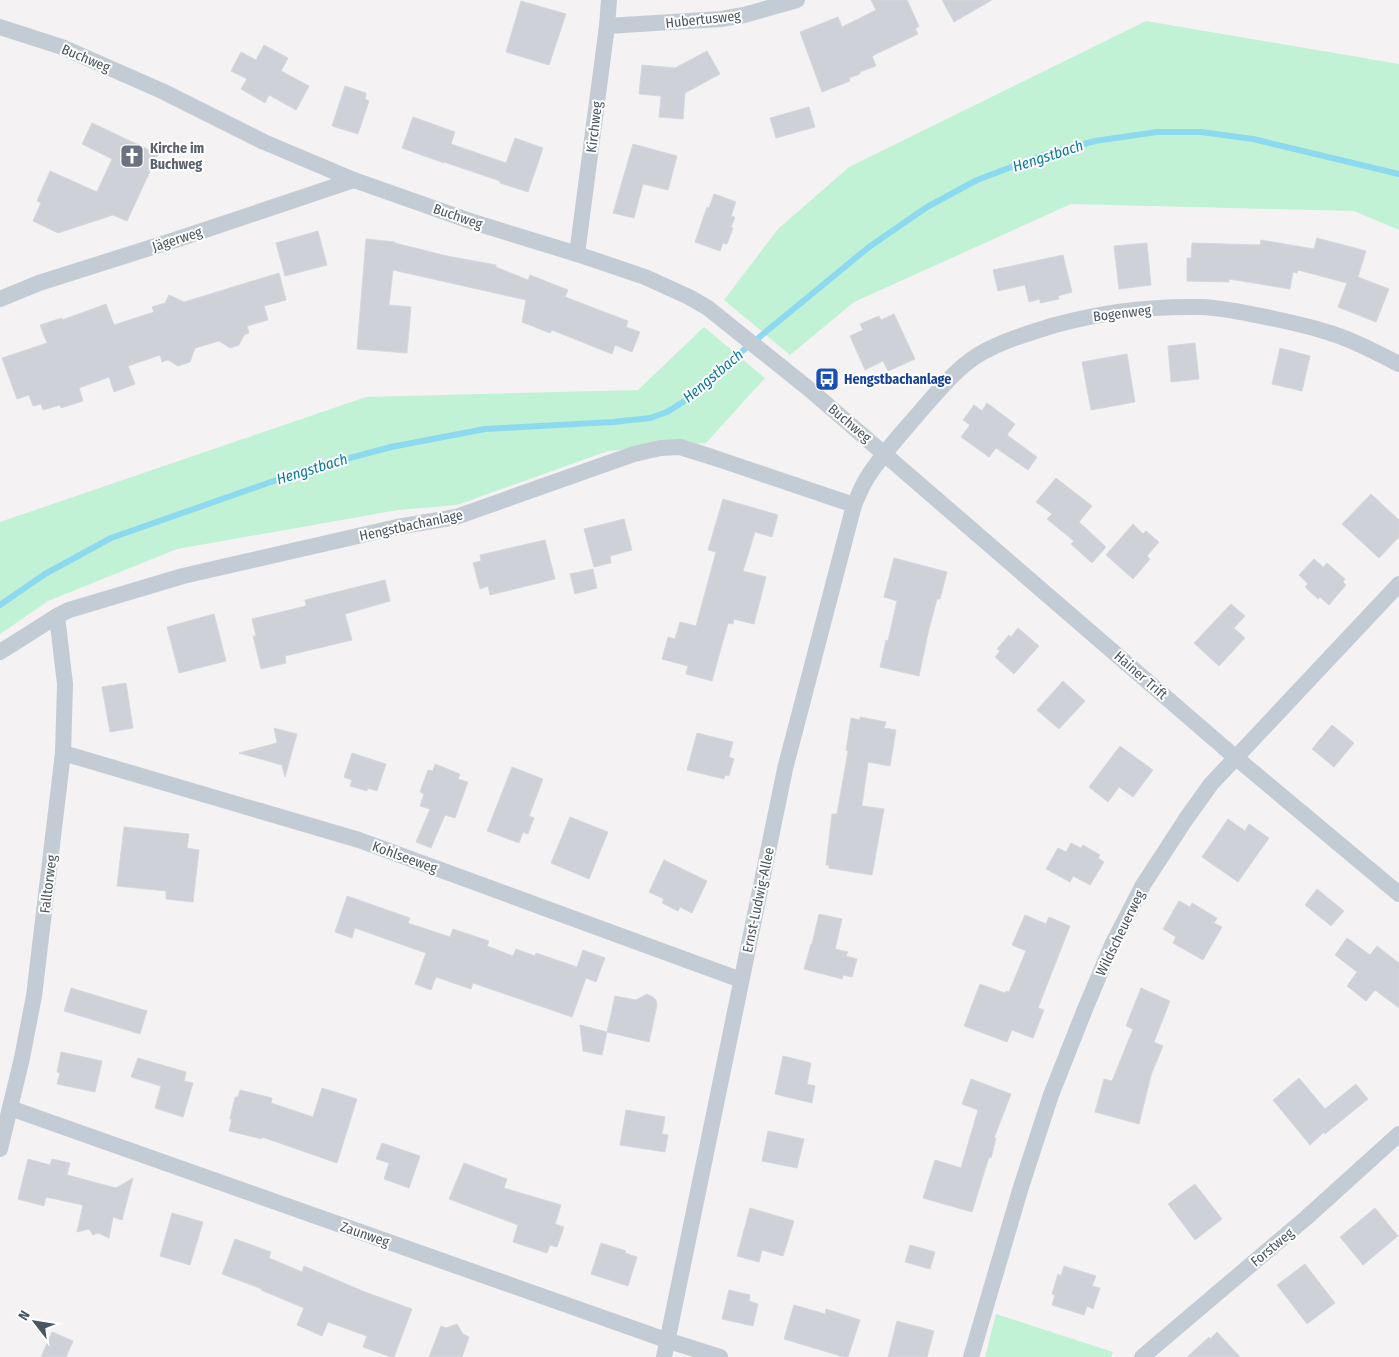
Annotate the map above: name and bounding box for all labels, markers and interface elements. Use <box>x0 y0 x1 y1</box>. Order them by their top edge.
street label: Hubertusweg <box>665 7 742 32</box>
street label: Buchweg <box>59 41 113 76</box>
street label: Kirchweg <box>583 100 606 154</box>
water label: Hengstbach <box>1010 136 1086 176</box>
place label: Kirche im Buchweg <box>150 140 205 173</box>
church icon: Kirche im Buchweg <box>119 143 145 169</box>
street label: Buchweg <box>431 200 485 233</box>
street label: Jägerweg <box>150 223 205 255</box>
street label: Bogenweg <box>1092 301 1152 325</box>
water label: Hengstbach <box>679 346 747 406</box>
bus stop icon: Hengstbachanlage <box>814 366 840 392</box>
place label: Hengstbachanlage <box>844 371 951 388</box>
street label: Buchweg <box>825 400 875 447</box>
water label: Hengstbach <box>274 450 350 488</box>
street label: Hengstbachanlage <box>358 506 464 545</box>
street label: Hainer Trift <box>1111 648 1171 703</box>
street label: Kohlseeweg <box>370 838 440 877</box>
street label: Ernst-Ludwig-Allee <box>739 846 778 954</box>
street label: Falltorweg <box>36 853 61 914</box>
street label: Wildscheuerweg <box>1092 887 1149 979</box>
street label: Zaunweg <box>338 1218 392 1251</box>
street label: Forstweg <box>1247 1224 1298 1270</box>
north arrow <box>10 1297 60 1347</box>
text: N <box>15 1308 34 1324</box>

